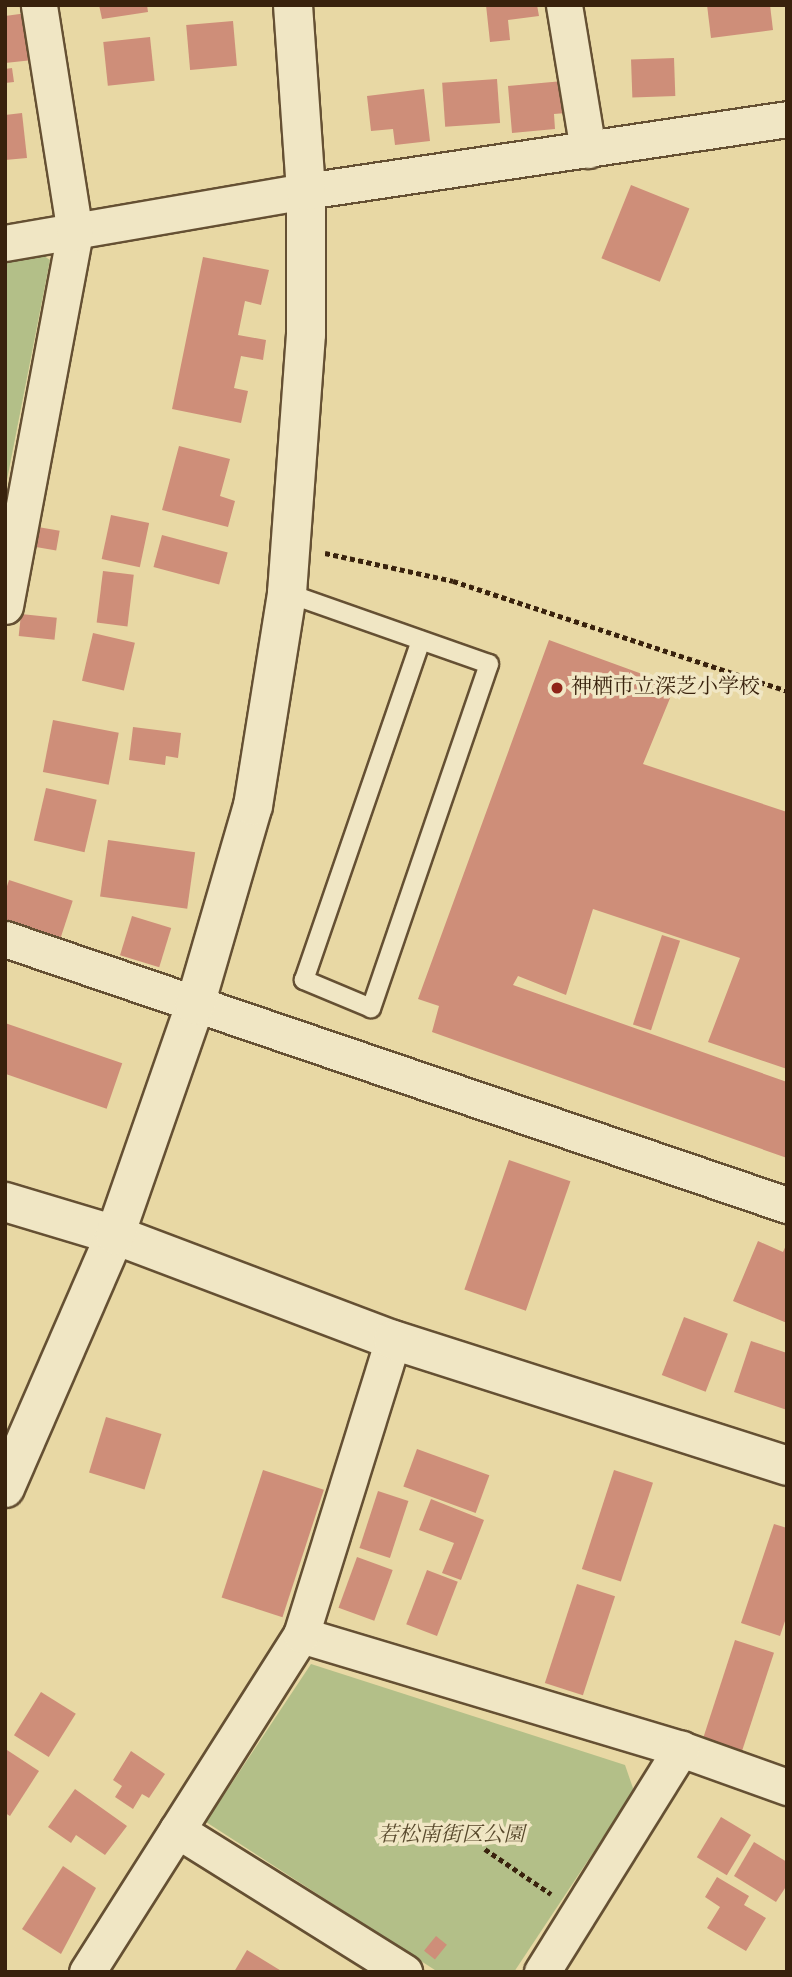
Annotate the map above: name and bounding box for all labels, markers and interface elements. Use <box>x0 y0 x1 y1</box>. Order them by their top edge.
place label: 神栖市立深芝小学校 <box>571 675 760 701</box>
marker: 神栖市立深芝小学校 <box>549 680 565 696</box>
park label: 若松南街区公園 <box>378 1823 524 1849</box>

